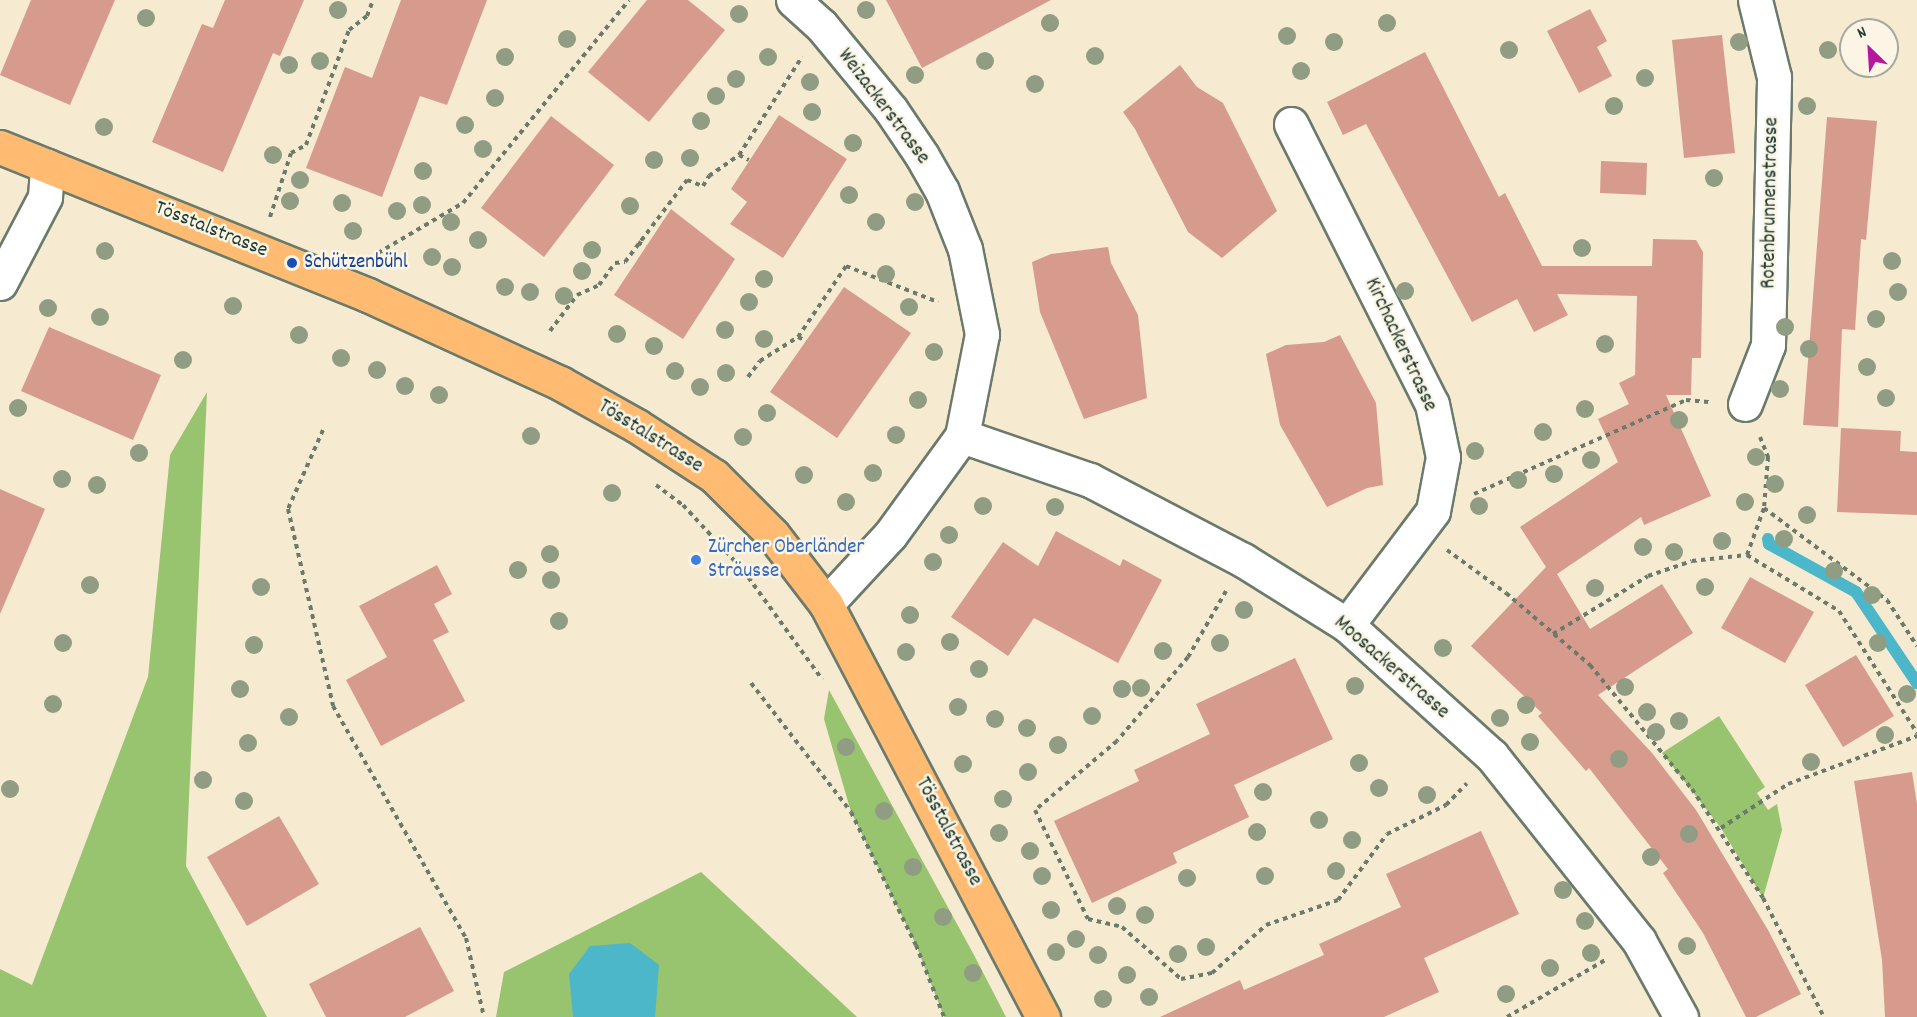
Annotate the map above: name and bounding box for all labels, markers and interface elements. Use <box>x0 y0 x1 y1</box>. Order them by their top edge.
north arrow <box>1839 18 1899 78</box>
text: N <box>1854 21 1870 45</box>
street label: Weizackerstrasse <box>831 44 935 170</box>
street label: Rotenbrunnenstrasse <box>1757 117 1785 289</box>
street label: Tösstalstrasse <box>151 196 271 264</box>
place label: Schützenbühl <box>304 250 408 276</box>
marker: Schützenbühl <box>285 256 299 270</box>
street label: Kirchackerstrasse <box>1358 274 1442 416</box>
street label: Tösstalstrasse <box>593 395 707 479</box>
place label: Zürcher Oberländer Sträusse <box>708 535 864 585</box>
marker: Zürcher Oberländer Sträusse <box>689 553 703 567</box>
street label: Moosackerstrasse <box>1328 611 1454 725</box>
street label: Tösstalstrasse <box>909 773 987 891</box>

